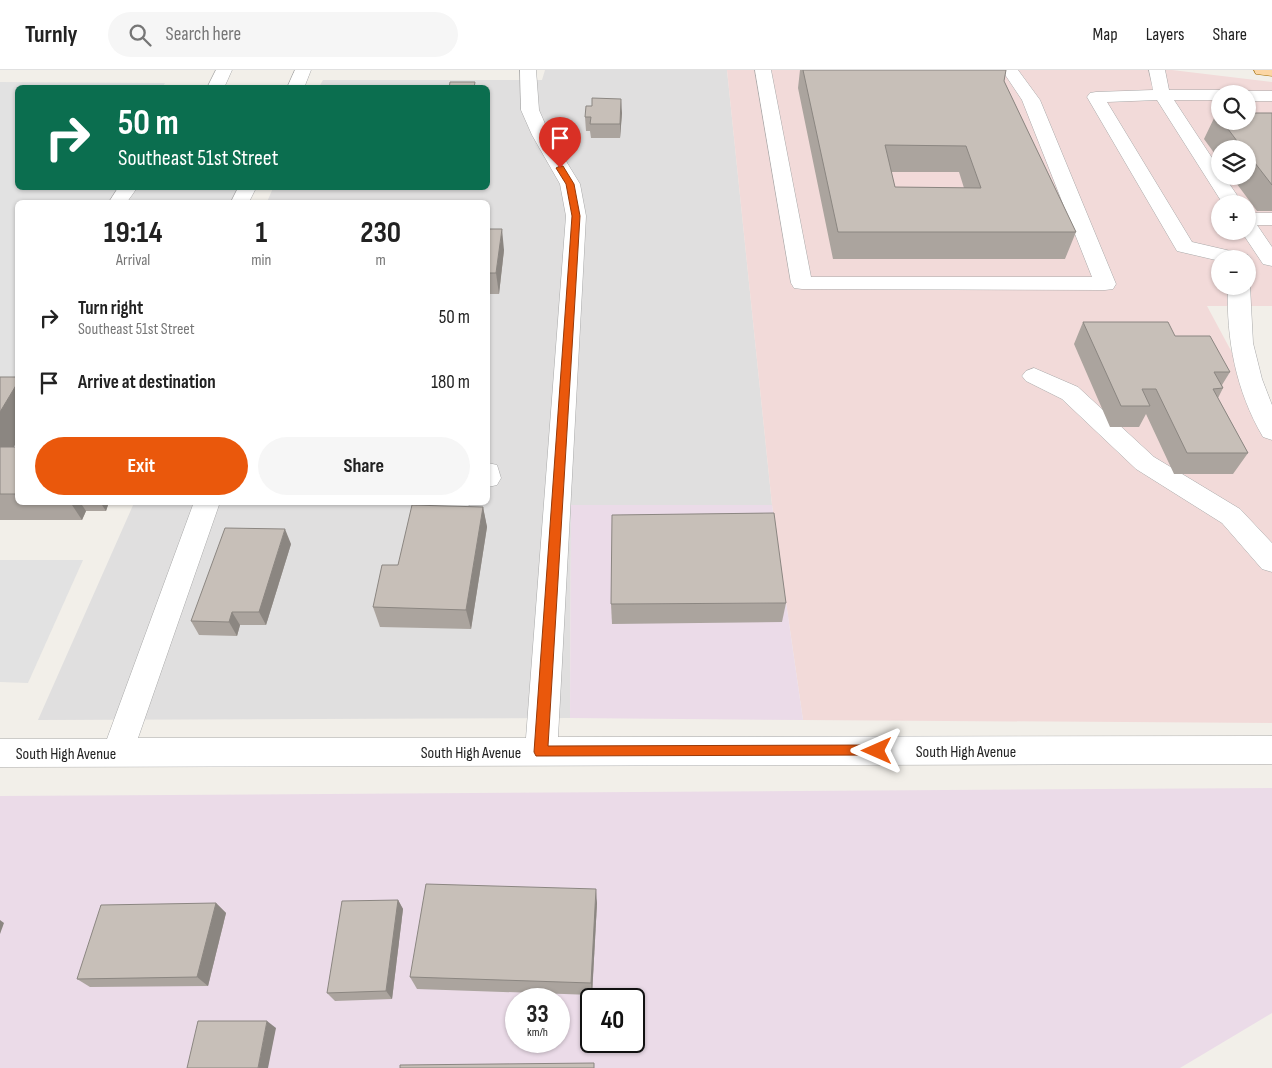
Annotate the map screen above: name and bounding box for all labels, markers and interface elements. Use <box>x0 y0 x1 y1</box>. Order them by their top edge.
search box <box>108 12 458 57</box>
text: Turnly <box>25 20 78 49</box>
icon: search <box>126 21 154 49</box>
text: Search here <box>166 23 241 46</box>
text: Map <box>1093 24 1118 45</box>
text: Layers <box>1146 24 1185 45</box>
text: Share <box>1213 24 1247 45</box>
map controls <box>1211 85 1256 295</box>
button: search <box>1211 85 1256 130</box>
text: 50 m <box>118 102 179 145</box>
icon: right <box>35 105 100 170</box>
pin <box>539 117 581 168</box>
icon: arrive <box>546 124 574 152</box>
button: layers <box>1211 140 1256 185</box>
text: Southeast 51st Street <box>118 145 278 172</box>
button: + <box>1211 195 1256 240</box>
text: 19:14 <box>104 215 162 251</box>
text: 1 <box>255 215 267 251</box>
text: 230 <box>360 215 401 251</box>
button: − <box>1211 250 1256 295</box>
text: Arrival <box>116 251 150 270</box>
text: min <box>251 251 271 270</box>
text: m <box>376 251 386 270</box>
text: Turn right <box>78 297 143 320</box>
icon: right <box>35 304 63 332</box>
text: 50 m <box>439 306 470 329</box>
text: Southeast 51st Street <box>78 320 195 339</box>
icon: arrive <box>35 369 63 397</box>
text: Arrive at destination <box>78 371 216 394</box>
text: 180 m <box>431 371 470 394</box>
button: Exit <box>35 437 248 495</box>
button: Share <box>258 437 470 495</box>
position arrow <box>850 724 902 776</box>
street label: South High Avenue <box>916 743 1016 762</box>
street label: South High Avenue <box>421 744 521 763</box>
street label: South High Avenue <box>16 745 116 764</box>
speed limit sign: 40 <box>580 988 645 1053</box>
text: 33 <box>526 999 549 1030</box>
text: km/h <box>527 1025 548 1040</box>

